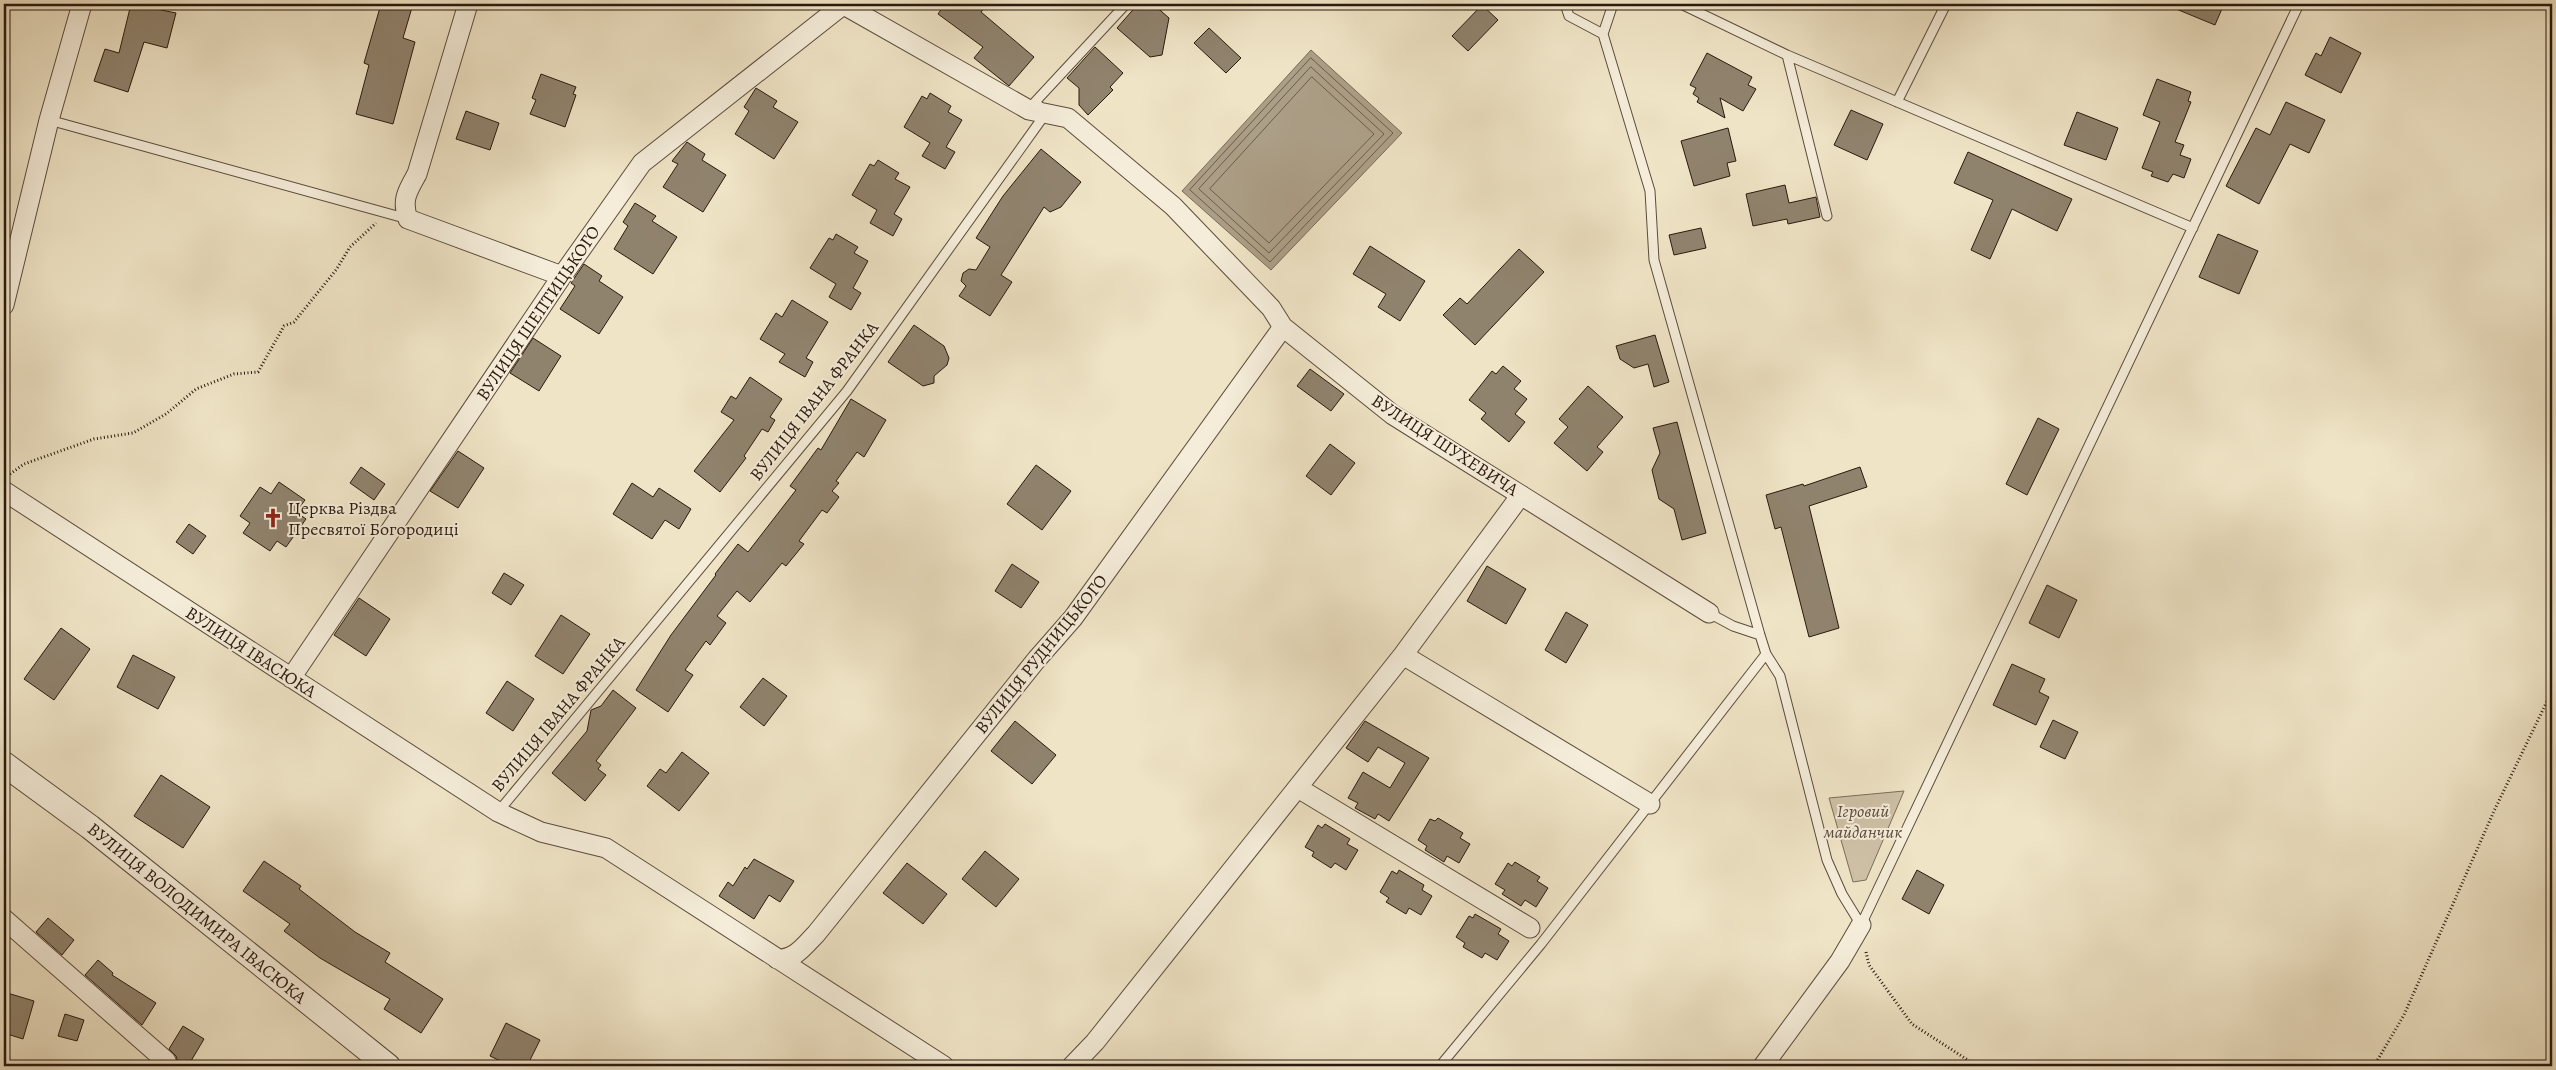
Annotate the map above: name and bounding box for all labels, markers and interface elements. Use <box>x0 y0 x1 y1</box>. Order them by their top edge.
street label: ВУЛИЦЯ ШЕПТИЦЬКОГО <box>471 221 605 405</box>
street label: ВУЛИЦЯ ІВАНА ФРАНКА <box>744 316 884 486</box>
street label: ВУЛИЦЯ ШУХЕВИЧА <box>1367 389 1523 502</box>
place label: Церква Різдва Пресвятої Богородиці <box>288 496 459 541</box>
church icon: Церква Різдва Пресвятої Богородиці <box>262 507 284 529</box>
street label: ВУЛИЦЯ РУДНИЦЬКОГО <box>969 569 1113 739</box>
street label: ВУЛИЦЯ ІВАСЮКА <box>181 601 322 704</box>
street label: ВУЛИЦЯ ІВАНА ФРАНКА <box>486 631 631 797</box>
park label: Ігровий майданчик <box>1823 799 1902 844</box>
street label: ВУЛИЦЯ ВОЛОДИМИРА ІВАСЮКА <box>82 817 312 1009</box>

